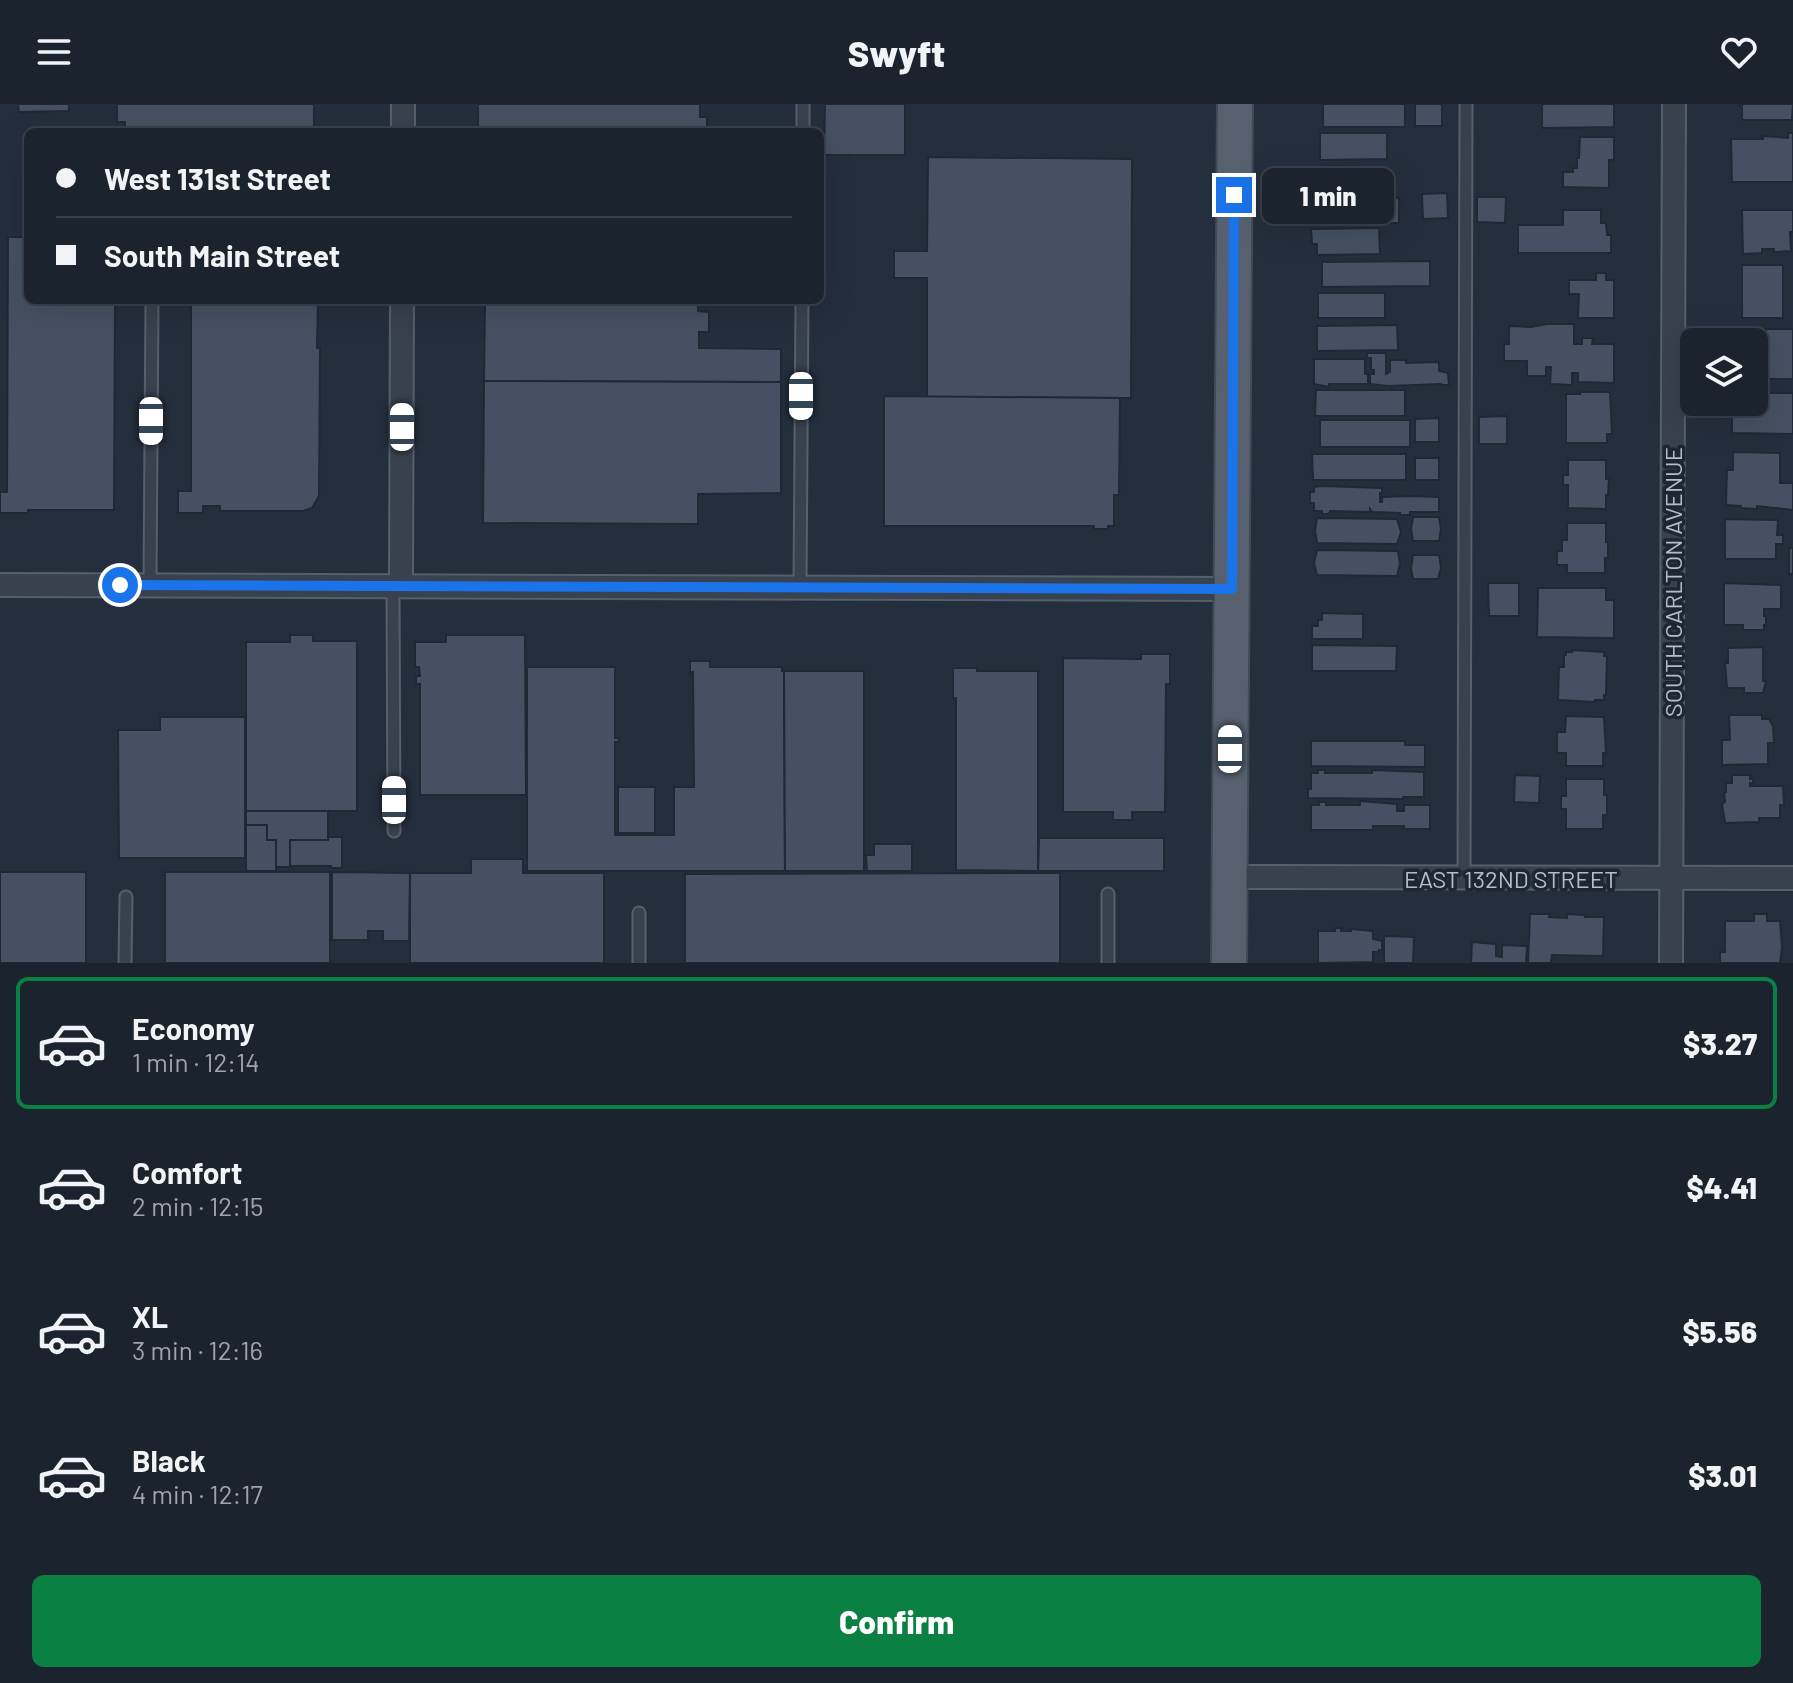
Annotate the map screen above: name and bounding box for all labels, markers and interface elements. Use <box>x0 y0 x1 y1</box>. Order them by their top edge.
icon: menu <box>32 30 76 74</box>
icon: heart <box>1717 30 1761 74</box>
text: Swyft <box>848 31 945 74</box>
text: West 131st Street <box>104 160 331 196</box>
callout: 1 min <box>1262 167 1394 223</box>
route end <box>1216 177 1252 213</box>
text: 1 min <box>1299 180 1357 211</box>
text: South Main Street <box>104 237 340 273</box>
map controls <box>1680 328 1768 416</box>
button: layers <box>1680 328 1768 416</box>
car <box>789 372 813 420</box>
car <box>139 397 163 445</box>
car <box>390 403 414 451</box>
street label: SOUTH CARLTON AVENUE <box>1658 447 1687 717</box>
route start <box>102 567 138 603</box>
car <box>1218 725 1242 773</box>
car <box>382 776 406 824</box>
street label: EAST 132ND STREET <box>1404 864 1618 893</box>
icon: car <box>36 1007 108 1079</box>
text: Economy <box>132 1010 255 1046</box>
text: $3.27 <box>1683 1025 1757 1061</box>
text: 1 min · 12:14 <box>132 1046 260 1077</box>
icon: car <box>36 1151 108 1223</box>
text: Comfort <box>132 1154 242 1190</box>
text: $4.41 <box>1687 1169 1757 1205</box>
text: 2 min · 12:15 <box>132 1190 263 1221</box>
icon: car <box>36 1295 108 1367</box>
text: XL <box>132 1298 168 1334</box>
text: $5.56 <box>1683 1313 1757 1349</box>
text: 3 min · 12:16 <box>132 1334 263 1365</box>
icon: car <box>36 1439 108 1511</box>
text: Black <box>132 1442 206 1478</box>
text: $3.01 <box>1688 1457 1757 1493</box>
text: 4 min · 12:17 <box>132 1478 263 1509</box>
button: Confirm <box>32 1575 1761 1667</box>

